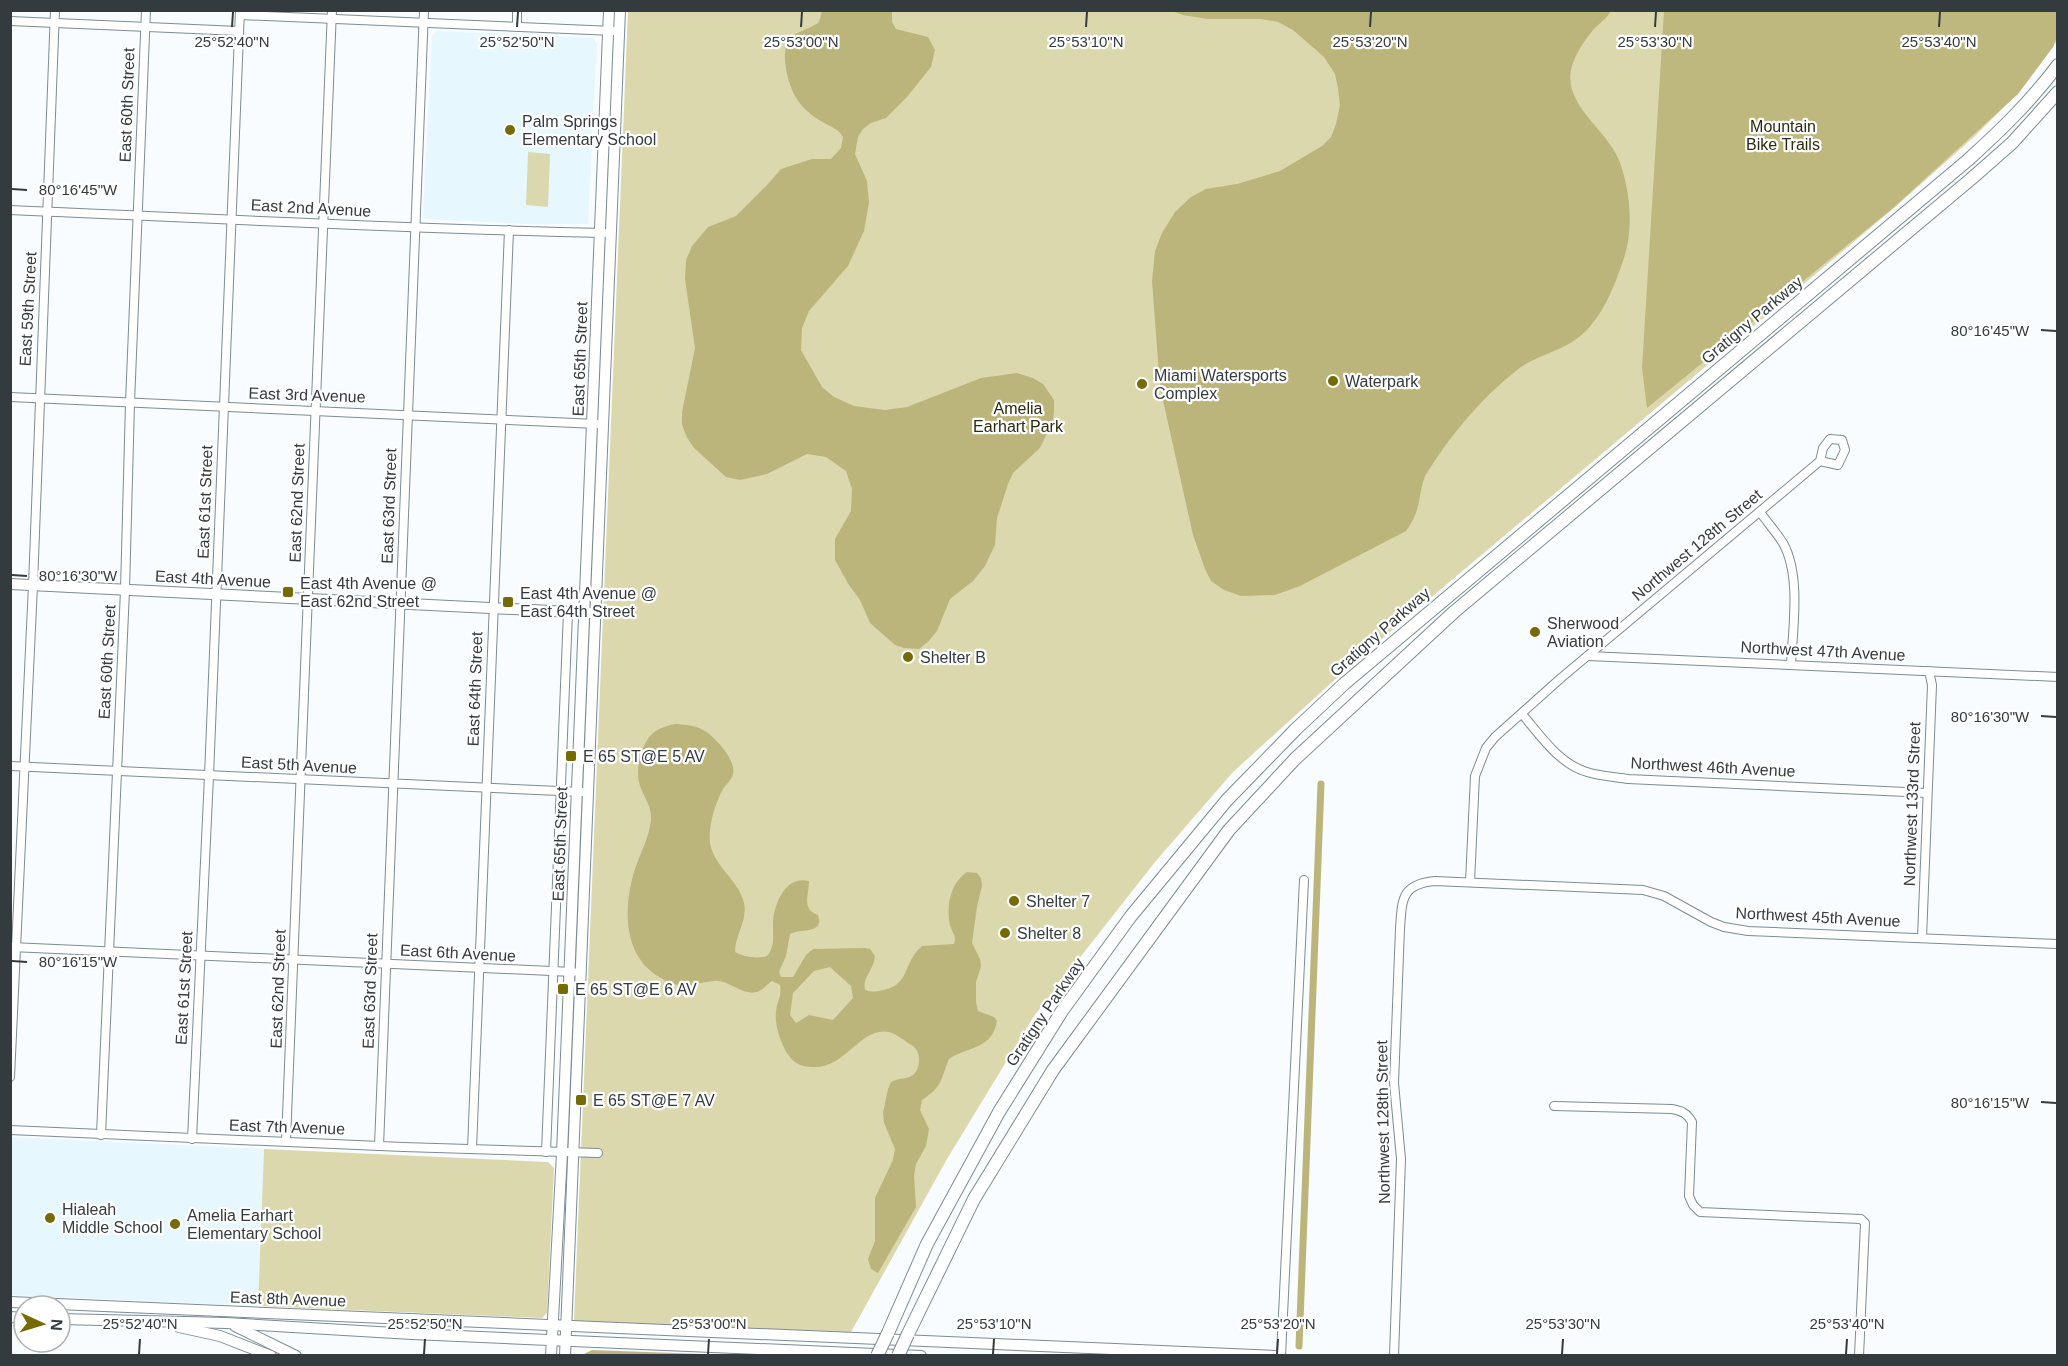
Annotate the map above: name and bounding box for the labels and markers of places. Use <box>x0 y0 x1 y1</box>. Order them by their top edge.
place label: Palm Springs Elementary School <box>522 113 656 148</box>
marker: Palm Springs Elementary School <box>503 123 517 137</box>
place label: Miami Watersports Complex <box>1154 367 1287 402</box>
place label: Waterpark <box>1345 373 1419 390</box>
marker: Waterpark <box>1326 374 1340 388</box>
marker: Miami Watersports Complex <box>1135 377 1149 391</box>
place label: East 4th Avenue @ East 62nd Street <box>300 575 437 610</box>
marker: East 4th Avenue @ East 62nd Street <box>281 585 295 599</box>
place label: East 4th Avenue @ East 64th Street <box>520 585 657 620</box>
marker: East 4th Avenue @ East 64th Street <box>501 595 515 609</box>
place label: Sherwood Aviation <box>1547 615 1619 650</box>
marker: Sherwood Aviation <box>1528 625 1542 639</box>
place label: Shelter B <box>920 649 986 666</box>
marker: Shelter B <box>901 650 915 664</box>
place label: E 65 ST@E 5 AV <box>583 748 705 765</box>
marker: E 65 ST@E 5 AV <box>564 749 578 763</box>
place label: Shelter 7 <box>1026 893 1090 910</box>
marker: Shelter 7 <box>1007 894 1021 908</box>
place label: Shelter 8 <box>1017 925 1081 942</box>
marker: Shelter 8 <box>998 926 1012 940</box>
place label: E 65 ST@E 6 AV <box>575 981 697 998</box>
marker: E 65 ST@E 6 AV <box>556 982 570 996</box>
place label: E 65 ST@E 7 AV <box>593 1092 715 1109</box>
marker: E 65 ST@E 7 AV <box>574 1093 588 1107</box>
place label: Hialeah Middle School <box>62 1201 163 1236</box>
place label: Amelia Earhart Elementary School <box>187 1207 321 1242</box>
marker: Hialeah Middle School <box>43 1211 57 1225</box>
marker: Amelia Earhart Elementary School <box>168 1217 182 1231</box>

